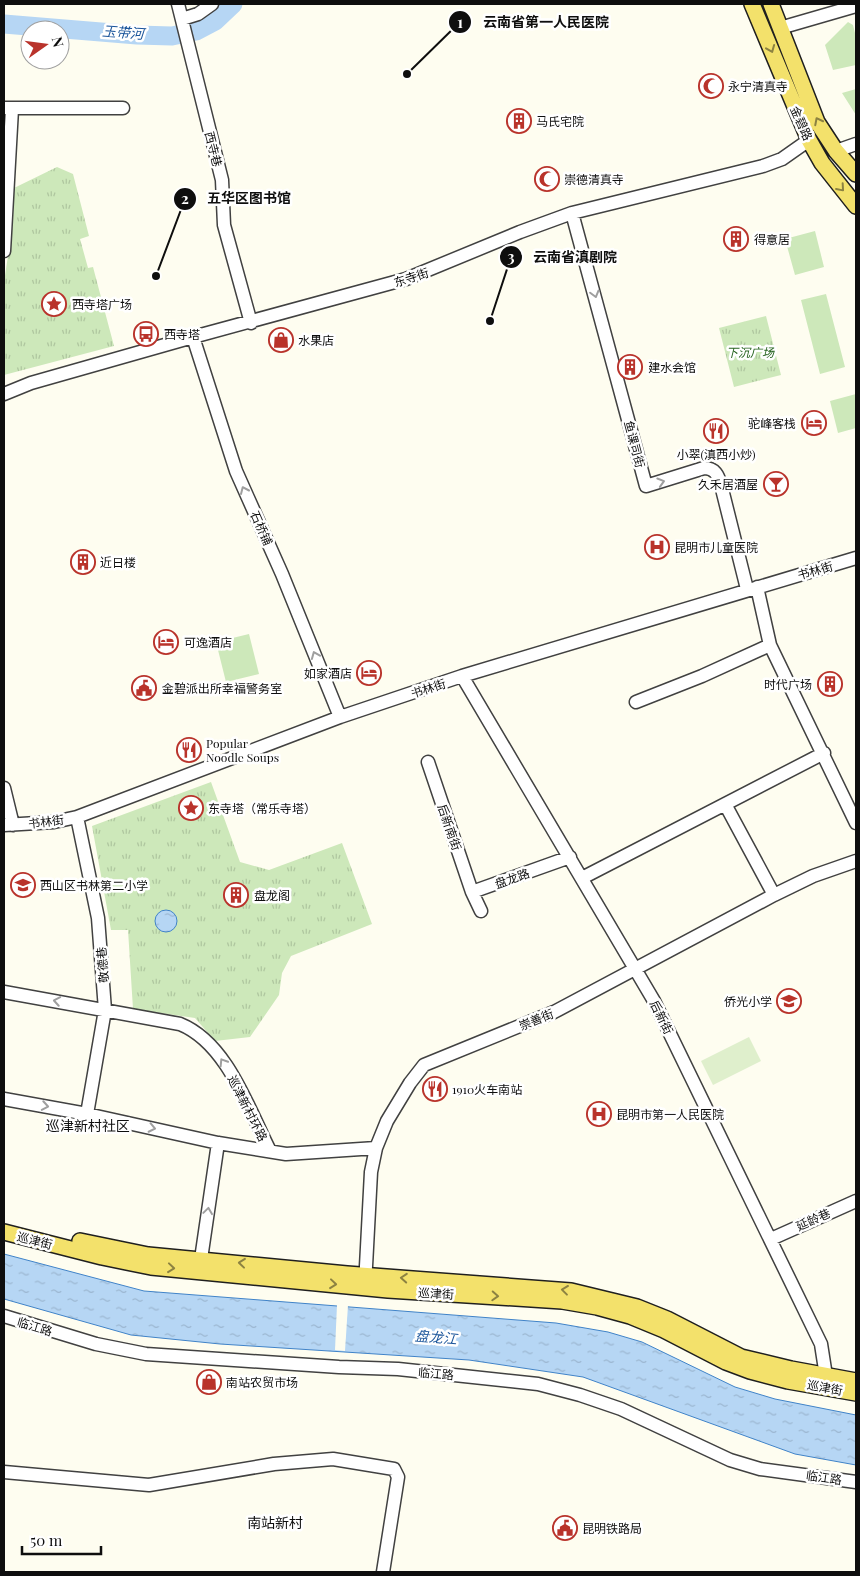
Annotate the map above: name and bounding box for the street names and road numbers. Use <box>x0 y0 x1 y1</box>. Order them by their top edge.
street label: 金碧路 <box>787 103 817 143</box>
street label: 西寺巷 <box>202 130 226 168</box>
street label: 东寺街 <box>391 264 431 290</box>
street label: 鱼课司街 <box>621 419 649 469</box>
street label: 石桥铺 <box>247 508 277 548</box>
street label: 书林街 <box>795 557 835 583</box>
street label: 书林街 <box>408 675 448 701</box>
street label: 后新南街 <box>435 802 465 852</box>
street label: 书林街 <box>27 811 65 831</box>
street label: 盘龙路 <box>492 864 532 892</box>
street label: 敬德巷 <box>92 946 112 984</box>
street label: 后新街 <box>647 997 677 1037</box>
street label: 崇善街 <box>516 1005 556 1033</box>
street label: 巡津新村环路 <box>225 1072 271 1144</box>
street label: 延龄巷 <box>793 1204 833 1234</box>
street label: 巡津街 <box>16 1228 54 1252</box>
street label: 巡津街 <box>418 1284 454 1302</box>
street label: 临江路 <box>15 1313 55 1339</box>
street label: 临江路 <box>417 1363 455 1383</box>
street label: 巡津街 <box>806 1376 844 1398</box>
street label: 临江路 <box>805 1467 843 1487</box>

